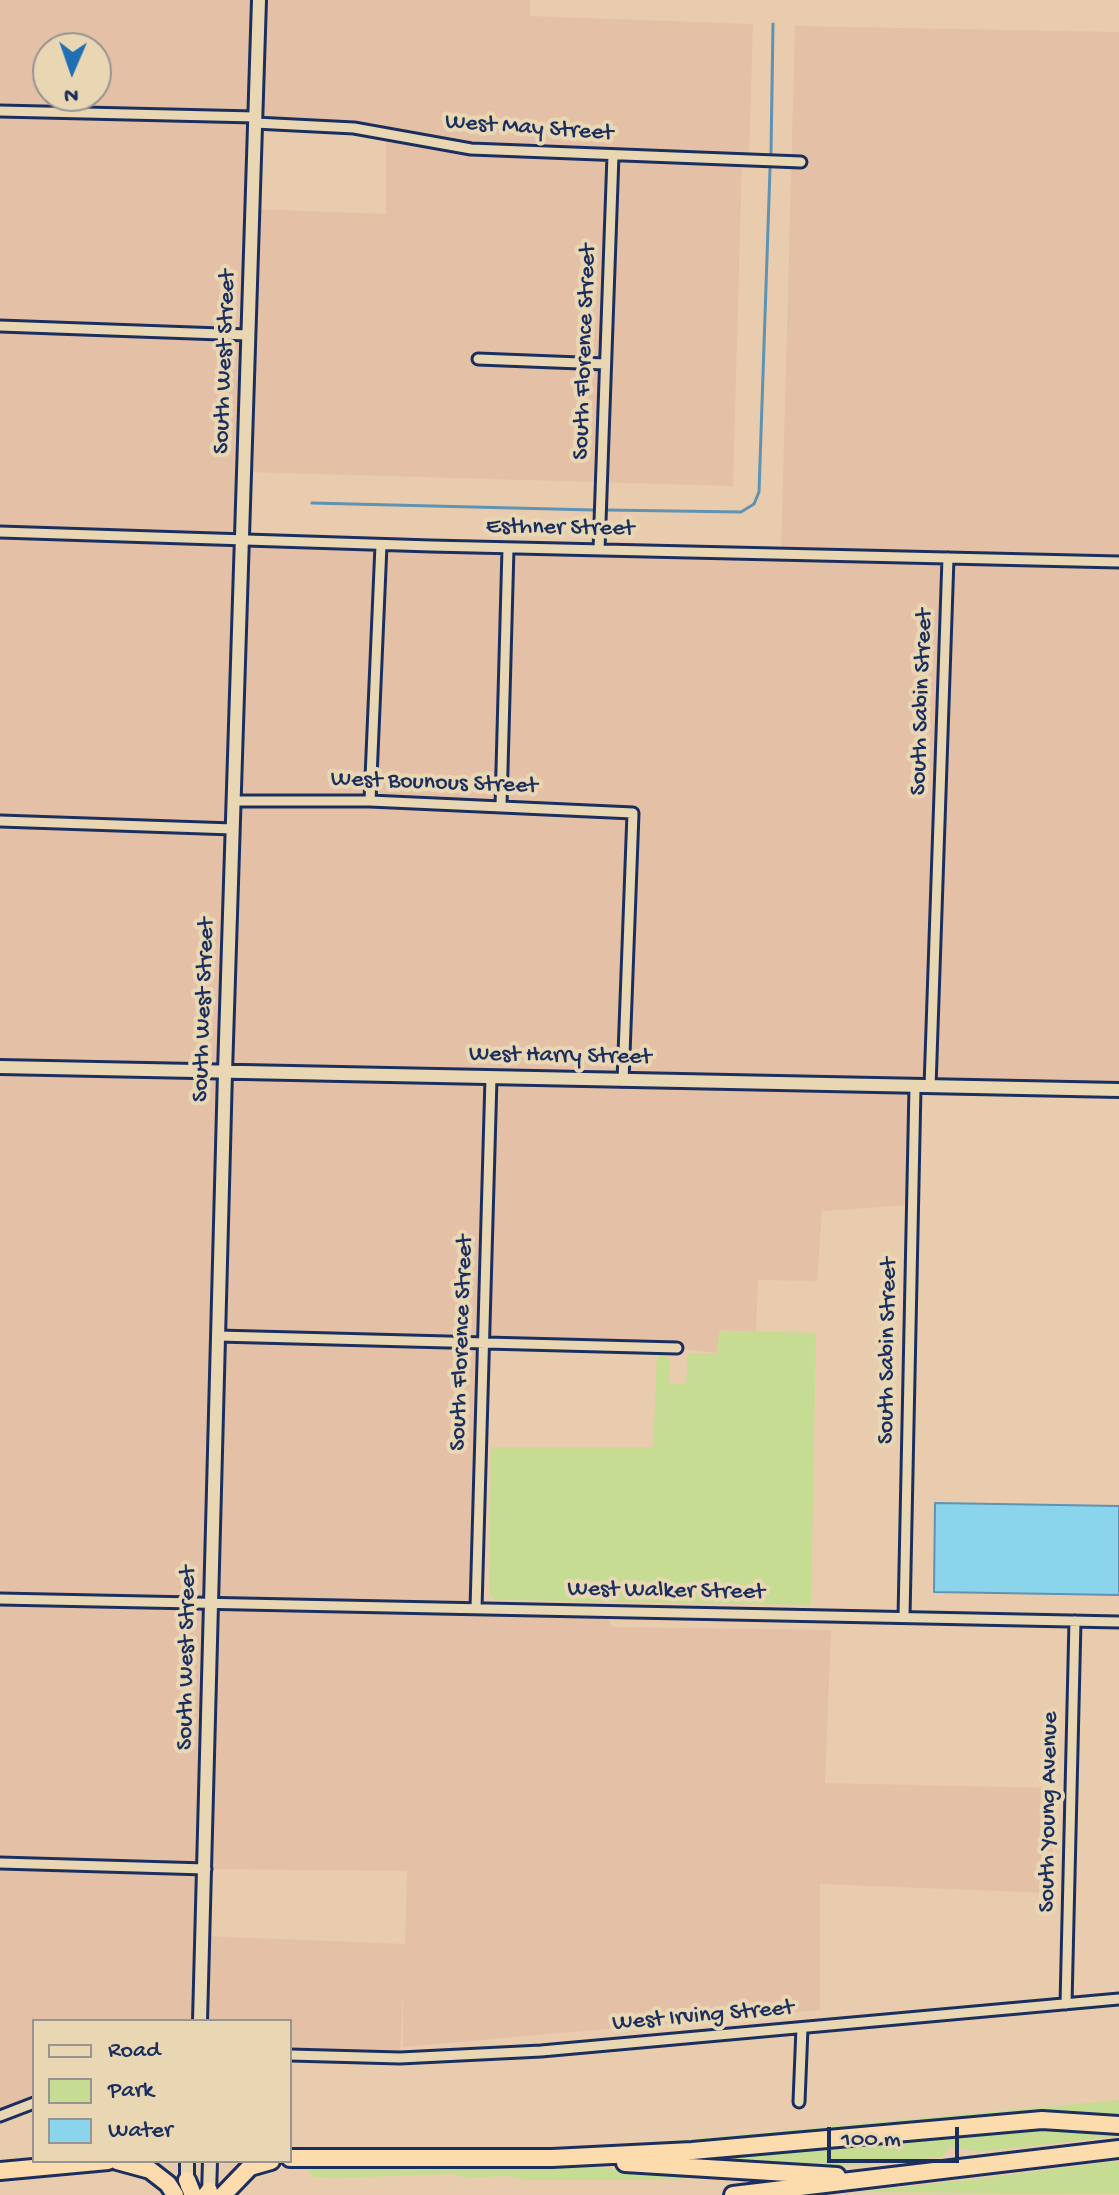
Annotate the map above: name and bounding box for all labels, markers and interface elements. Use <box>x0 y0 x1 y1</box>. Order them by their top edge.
north arrow <box>32 32 112 112</box>
text: N <box>64 81 79 107</box>
street label: West May Street <box>444 109 614 149</box>
street label: South Florence Street <box>568 244 604 460</box>
street label: South West Street <box>208 269 244 455</box>
street label: Esthner Street <box>486 513 634 545</box>
street label: South Sabin Street <box>905 608 941 796</box>
street label: West Bounous Street <box>330 766 538 802</box>
street label: South West Street <box>187 917 223 1103</box>
street label: West Harry Street <box>468 1041 652 1073</box>
street label: South Florence Street <box>445 1235 481 1451</box>
street label: South Sabin Street <box>873 1257 905 1445</box>
street label: South West Street <box>172 1566 204 1750</box>
street label: West Walker Street <box>567 1576 765 1608</box>
street label: South Young Avenue <box>1034 1711 1066 1913</box>
street label: West Irving Street <box>611 1995 795 2039</box>
legend <box>32 2019 292 2163</box>
text: Road <box>108 2037 160 2066</box>
text: Park <box>108 2077 154 2106</box>
scale bar <box>831 2111 963 2161</box>
text: Water <box>108 2117 172 2146</box>
text: 100 m <box>841 2126 901 2155</box>

